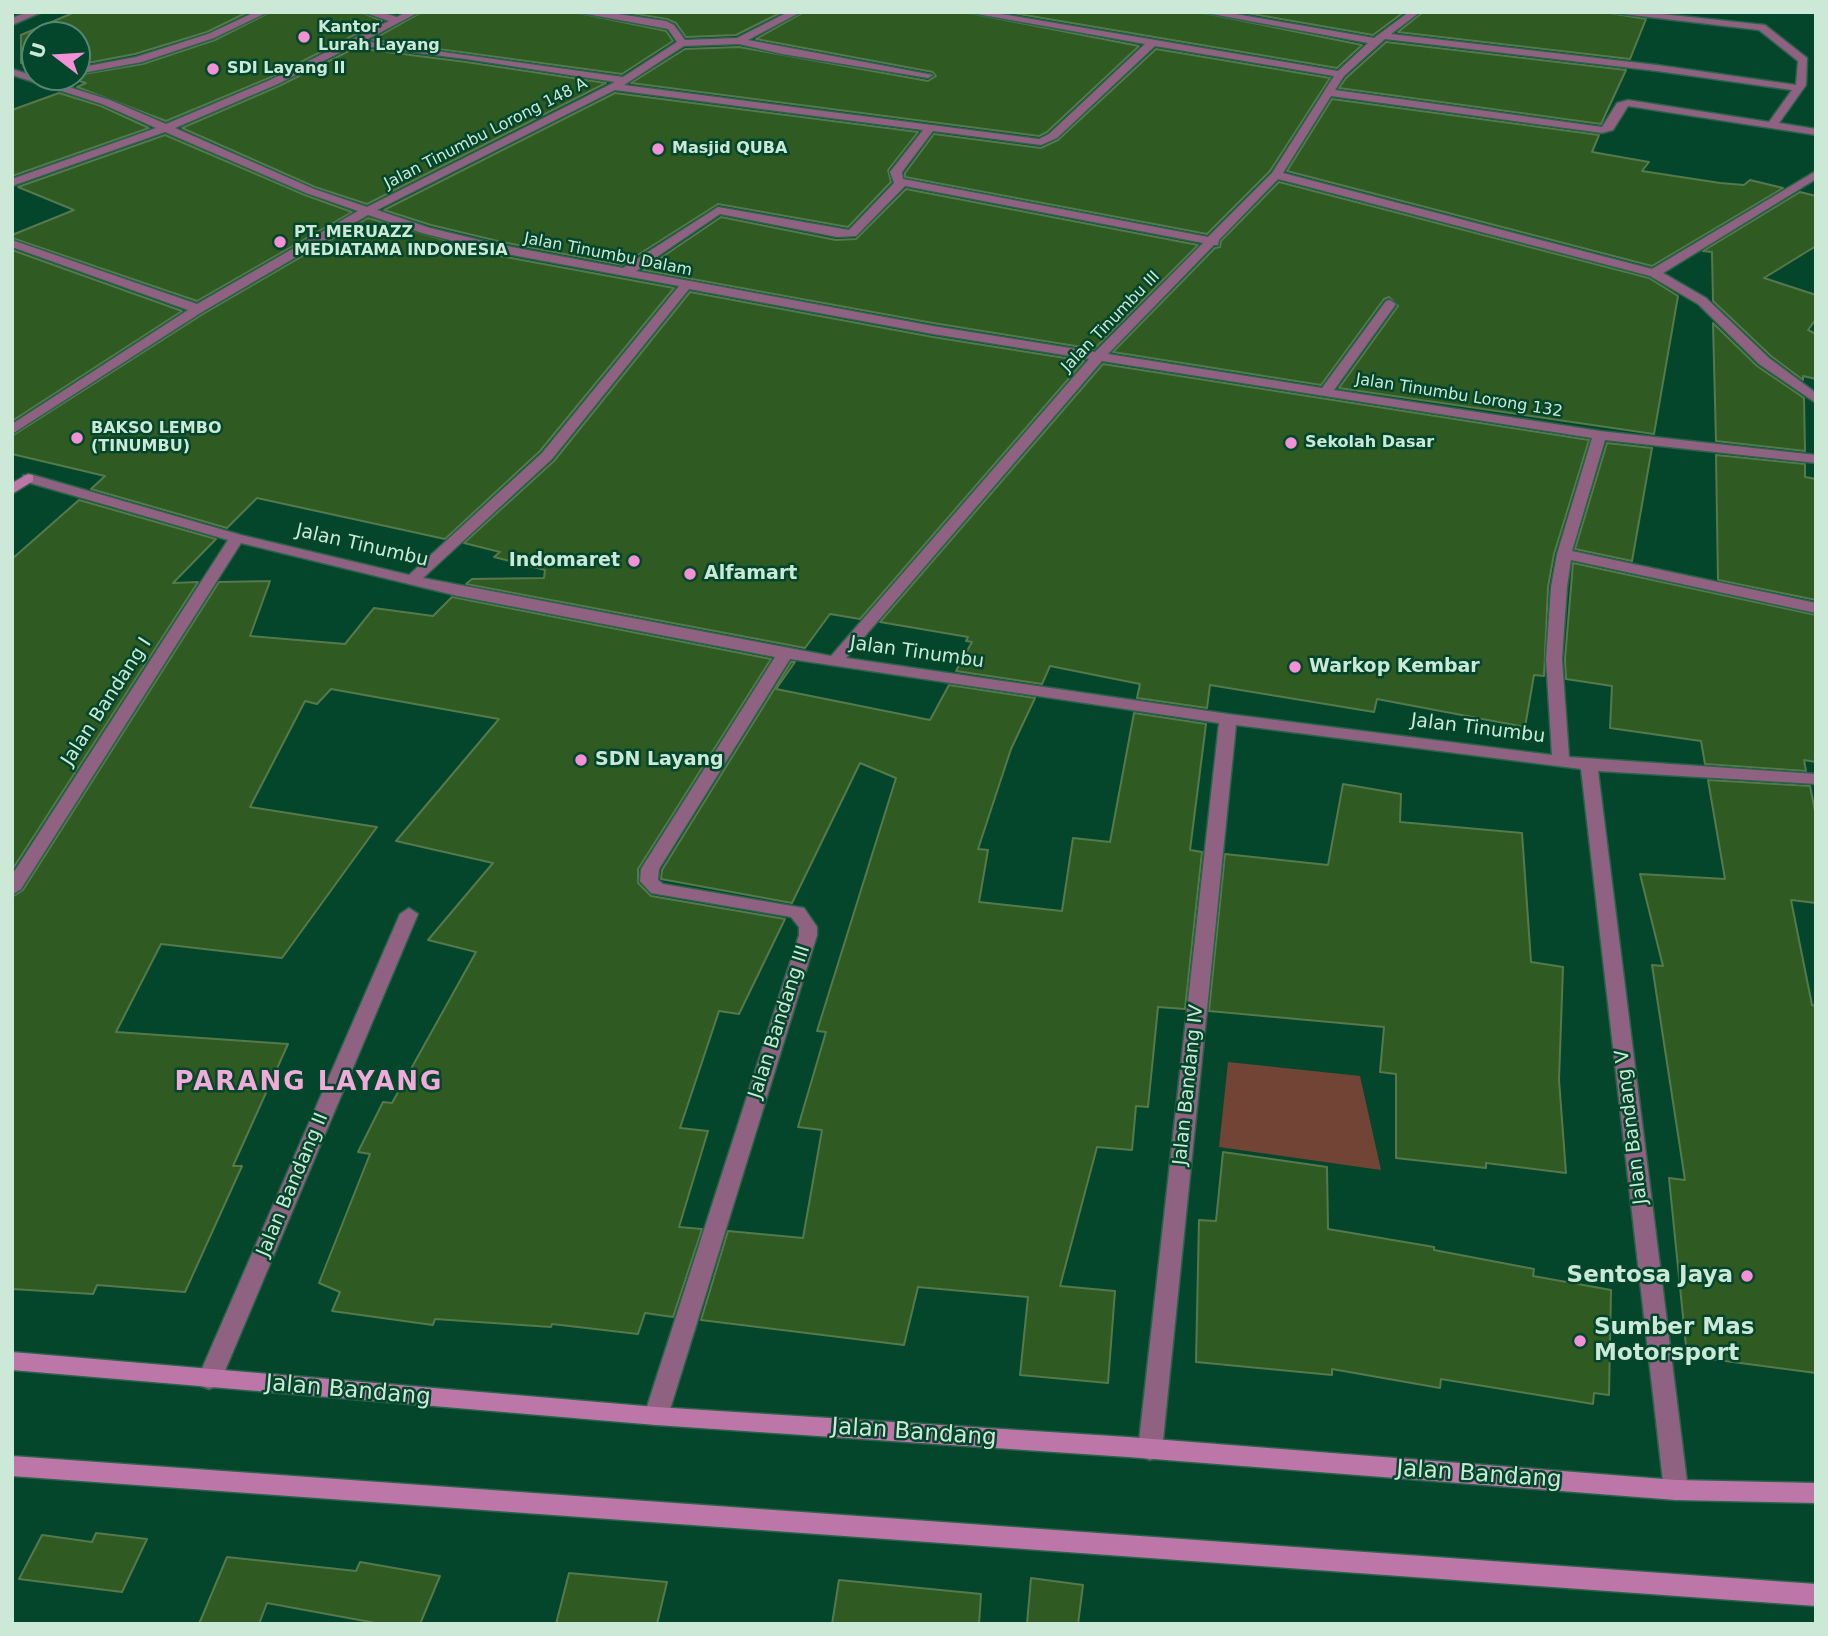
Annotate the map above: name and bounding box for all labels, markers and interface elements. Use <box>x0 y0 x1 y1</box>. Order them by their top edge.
place label: Kantor Lurah Layang <box>318 18 440 56</box>
north arrow <box>21 21 91 91</box>
marker: Kantor Lurah Layang <box>296 29 312 45</box>
text: U <box>25 40 51 61</box>
place label: SDI Layang II <box>227 59 345 79</box>
marker: SDI Layang II <box>205 61 221 77</box>
street label: Jalan Tinumbu Lorong 148 A <box>381 74 591 194</box>
place label: Masjid QUBA <box>672 139 787 159</box>
marker: Masjid QUBA <box>650 141 666 157</box>
place label: PT. MERUAZZ MEDIATAMA INDONESIA <box>294 223 508 261</box>
street label: Jalan Tinumbu Dalam <box>522 229 694 281</box>
marker: PT. MERUAZZ MEDIATAMA INDONESIA <box>272 234 288 250</box>
street label: Jalan Tinumbu III <box>1058 267 1164 377</box>
street label: Jalan Tinumbu Lorong 132 <box>1354 370 1564 422</box>
place label: BAKSO LEMBO (TINUMBU) <box>91 419 222 457</box>
marker: BAKSO LEMBO (TINUMBU) <box>69 430 85 446</box>
place label: Sekolah Dasar <box>1305 433 1434 453</box>
marker: Sekolah Dasar <box>1283 435 1299 451</box>
street label: Jalan Tinumbu <box>294 520 430 572</box>
place label: Indomaret <box>509 550 620 572</box>
marker: Indomaret <box>626 553 642 569</box>
place label: Alfamart <box>704 563 797 585</box>
marker: Alfamart <box>682 566 698 582</box>
street label: Jalan Tinumbu <box>848 632 986 674</box>
street label: Jalan Bandang I <box>57 634 157 770</box>
place label: Warkop Kembar <box>1309 656 1480 678</box>
marker: Warkop Kembar <box>1287 659 1303 675</box>
street label: Jalan Tinumbu <box>1409 709 1547 749</box>
place label: SDN Layang <box>595 749 724 771</box>
marker: SDN Layang <box>573 752 589 768</box>
street label: Jalan Bandang III <box>744 943 816 1101</box>
street label: Jalan Bandang IV <box>1169 1004 1209 1166</box>
street label: Jalan Bandang V <box>1611 1048 1653 1206</box>
district label: PARANG LAYANG <box>176 1067 442 1099</box>
street label: Jalan Bandang II <box>252 1110 334 1260</box>
place label: Sentosa Jaya <box>1567 1262 1733 1290</box>
marker: Sentosa Jaya <box>1739 1268 1755 1284</box>
place label: Sumber Mas Motorsport <box>1594 1314 1754 1368</box>
marker: Sumber Mas Motorsport <box>1572 1333 1588 1349</box>
street label: Jalan Bandang <box>264 1370 432 1412</box>
street label: Jalan Bandang <box>830 1413 998 1453</box>
street label: Jalan Bandang <box>1395 1455 1563 1495</box>

